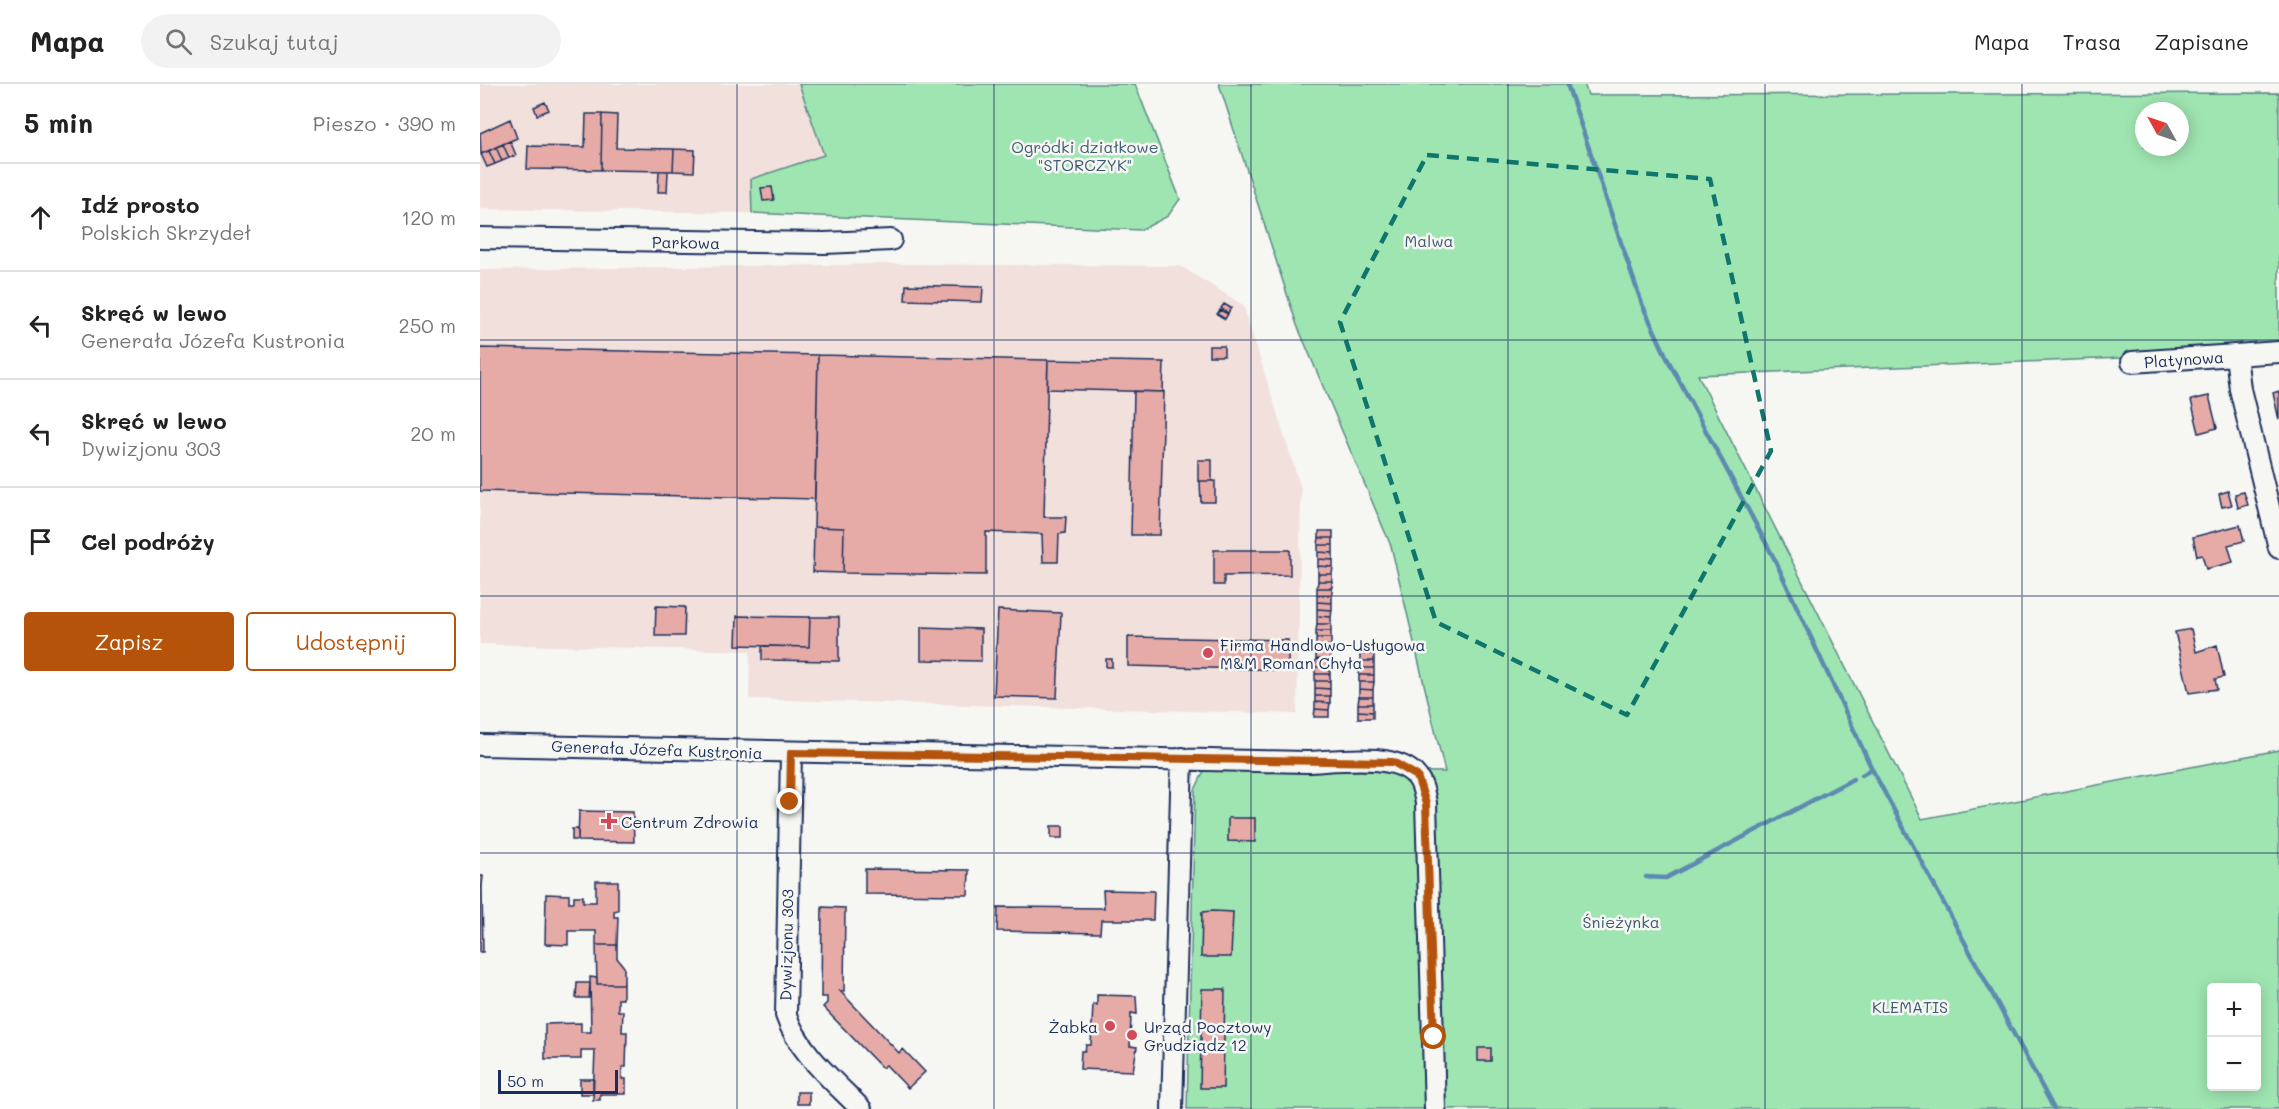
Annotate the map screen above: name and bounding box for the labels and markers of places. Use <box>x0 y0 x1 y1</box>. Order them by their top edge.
place label: Firma Handlowo-Usługowa M&M Roman Chyła <box>1220 634 1426 673</box>
marker: Firma Handlowo-Usługowa M&M Roman Chyła <box>1201 646 1215 660</box>
place label: Centrum Zdrowia <box>621 811 759 832</box>
marker: Centrum Zdrowia <box>602 814 616 828</box>
place label: Żabka <box>1049 1016 1098 1037</box>
place label: Urząd Pocztowy Grudziądz 12 <box>1144 1016 1272 1055</box>
marker: Żabka <box>1103 1019 1117 1033</box>
marker: Urząd Pocztowy Grudziądz 12 <box>1125 1028 1139 1042</box>

